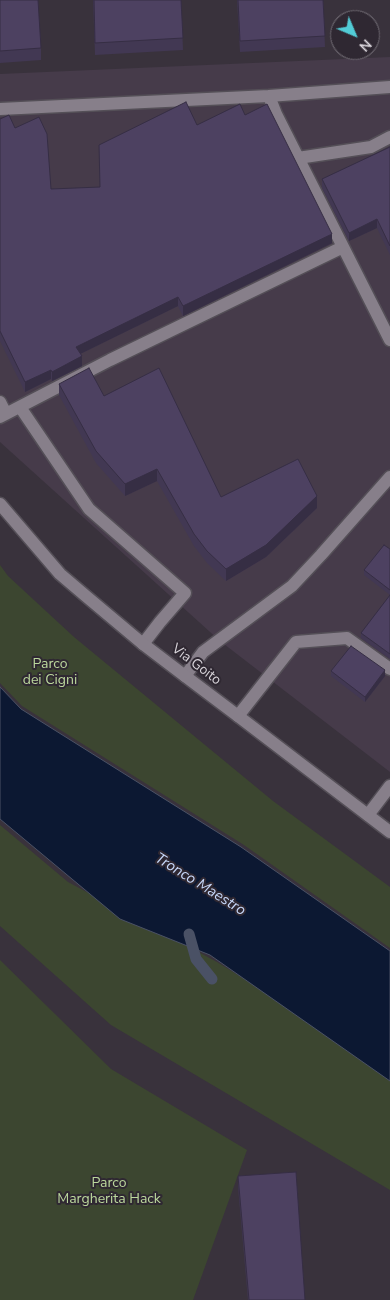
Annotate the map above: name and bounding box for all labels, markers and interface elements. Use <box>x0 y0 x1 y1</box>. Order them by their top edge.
north arrow <box>330 10 380 60</box>
text: N <box>355 35 376 56</box>
street label: Via Goito <box>168 641 224 689</box>
park label: Parco dei Cigni <box>23 657 77 690</box>
water label: Tronco Maestro <box>151 850 249 920</box>
park label: Parco Margherita Hack <box>57 1176 161 1208</box>

